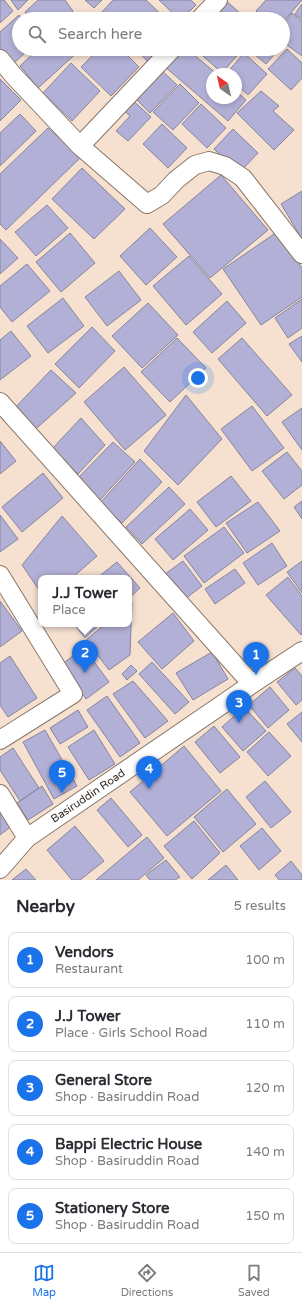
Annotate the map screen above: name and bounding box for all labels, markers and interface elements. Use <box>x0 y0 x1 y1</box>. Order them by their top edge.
search box <box>12 12 290 56</box>
icon: search <box>26 23 48 45</box>
text: Search here <box>58 25 142 43</box>
north arrow <box>206 68 242 104</box>
your location <box>188 368 208 388</box>
popup <box>38 575 132 627</box>
text: J.J Tower <box>52 584 118 602</box>
text: Place <box>52 602 86 618</box>
pin: 2 <box>72 640 98 673</box>
pin: 1 <box>243 642 269 675</box>
pin: 3 <box>226 690 252 723</box>
pin: 4 <box>136 756 162 789</box>
pin: 5 <box>49 760 75 793</box>
street label: Basiruddin Road <box>48 766 128 826</box>
text: Nearby <box>16 896 75 917</box>
text: 5 results <box>234 898 286 914</box>
text: Vendors <box>55 943 114 961</box>
text: 1 <box>26 952 34 968</box>
text: 100 m <box>245 952 285 968</box>
text: Restaurant <box>55 961 123 977</box>
text: J.J Tower <box>55 1007 120 1025</box>
text: 2 <box>26 1016 34 1032</box>
text: 110 m <box>245 1016 285 1032</box>
text: Place · Girls School Road <box>55 1025 207 1041</box>
text: General Store <box>55 1071 152 1089</box>
text: 3 <box>26 1080 34 1096</box>
text: 120 m <box>245 1080 285 1096</box>
text: Shop · Basiruddin Road <box>55 1089 199 1105</box>
text: Bappi Electric House <box>55 1135 202 1153</box>
text: 4 <box>26 1144 34 1160</box>
text: 140 m <box>245 1144 285 1160</box>
text: Shop · Basiruddin Road <box>55 1153 199 1169</box>
text: Stationery Store <box>55 1199 169 1217</box>
text: 5 <box>26 1208 34 1224</box>
text: 150 m <box>245 1208 285 1224</box>
text: Shop · Basiruddin Road <box>55 1217 199 1233</box>
tab: Map <box>32 1262 56 1299</box>
tab: Directions <box>121 1262 173 1299</box>
tab: Saved <box>238 1262 270 1299</box>

